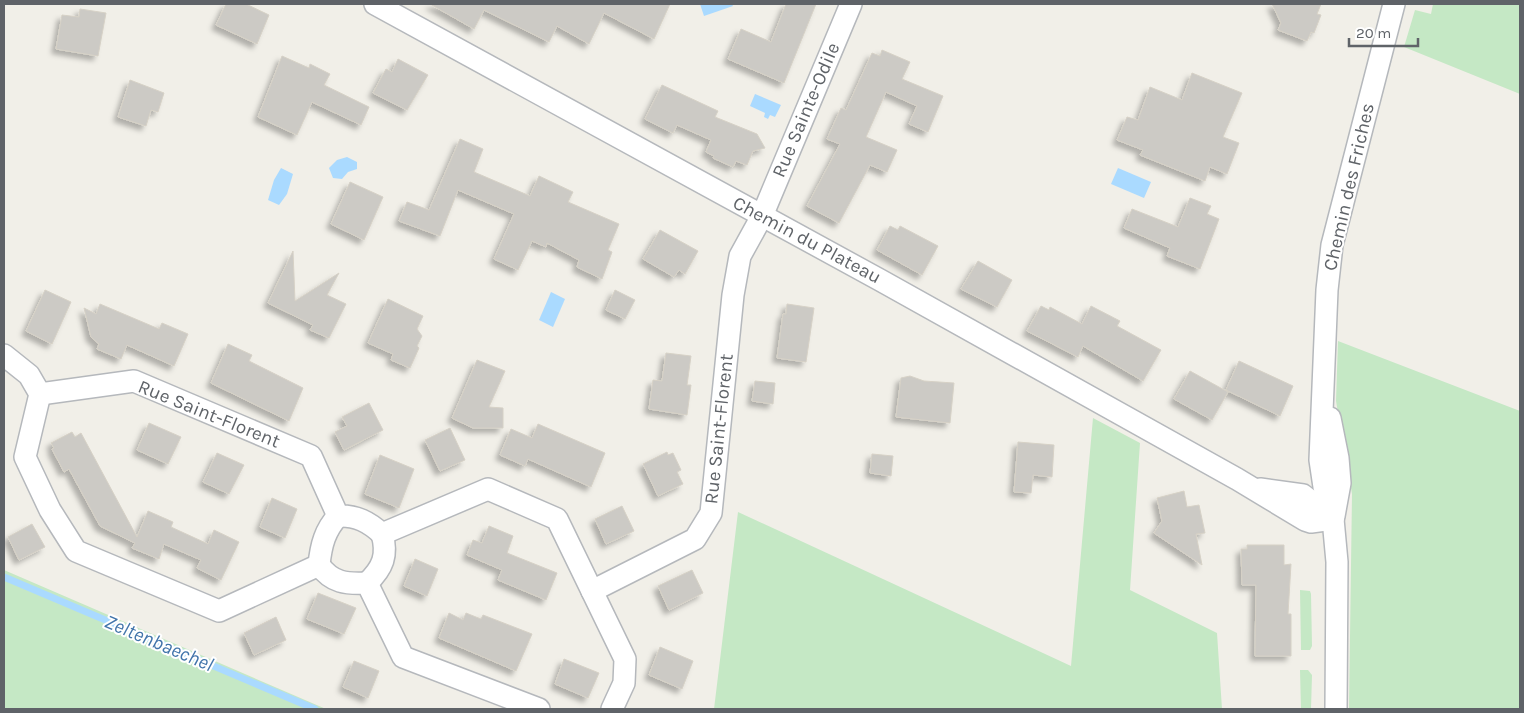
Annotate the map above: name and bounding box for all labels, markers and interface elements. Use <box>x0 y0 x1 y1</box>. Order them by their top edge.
scale bar <box>1349 15 1418 47</box>
text: 20 m <box>1356 24 1391 42</box>
street label: Rue Sainte-Odile <box>768 39 844 181</box>
street label: Chemin des Friches <box>1319 101 1379 273</box>
street label: Chemin du Plateau <box>729 192 885 288</box>
street label: Rue Saint-Florent <box>700 353 738 505</box>
street label: Rue Saint-Florent <box>135 375 283 453</box>
water label: Zeltenbaechel <box>101 610 217 676</box>

